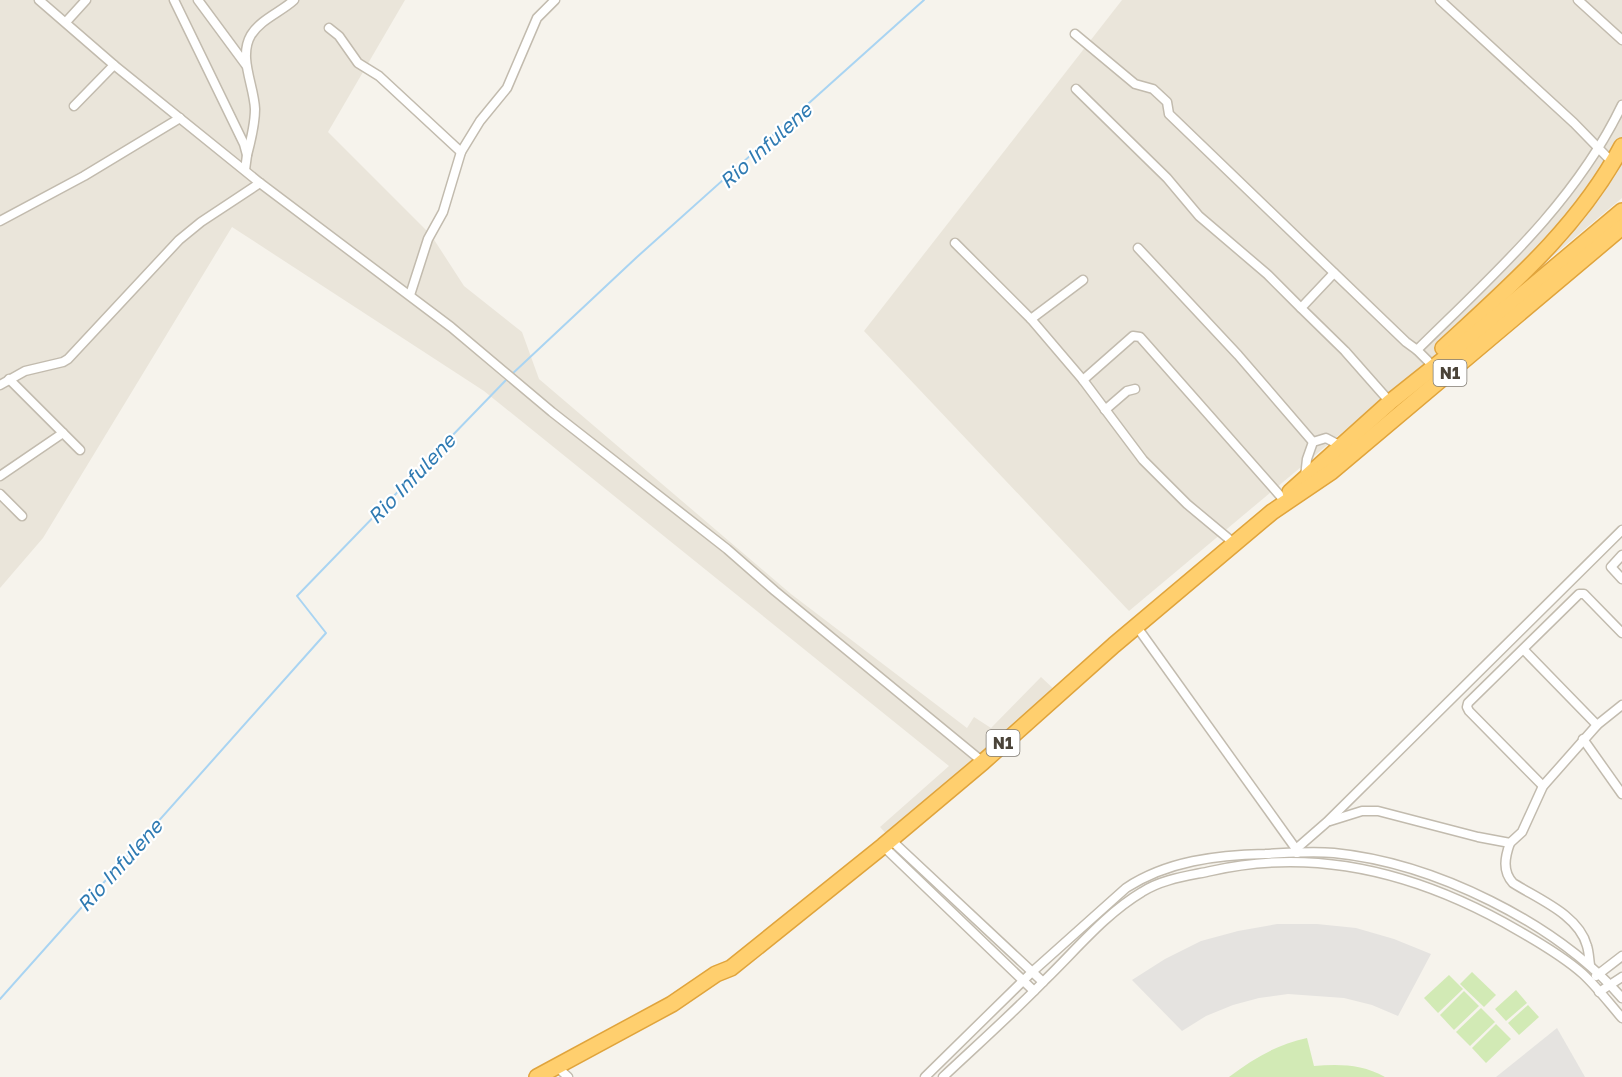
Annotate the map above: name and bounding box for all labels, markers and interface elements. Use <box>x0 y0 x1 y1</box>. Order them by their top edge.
water label: Rio Infulene <box>714 96 817 193</box>
road number: N1 <box>1434 360 1466 386</box>
water label: Rio Infulene <box>362 427 461 528</box>
road number: N1 <box>986 730 1020 756</box>
water label: Rio Infulene <box>71 813 168 916</box>

